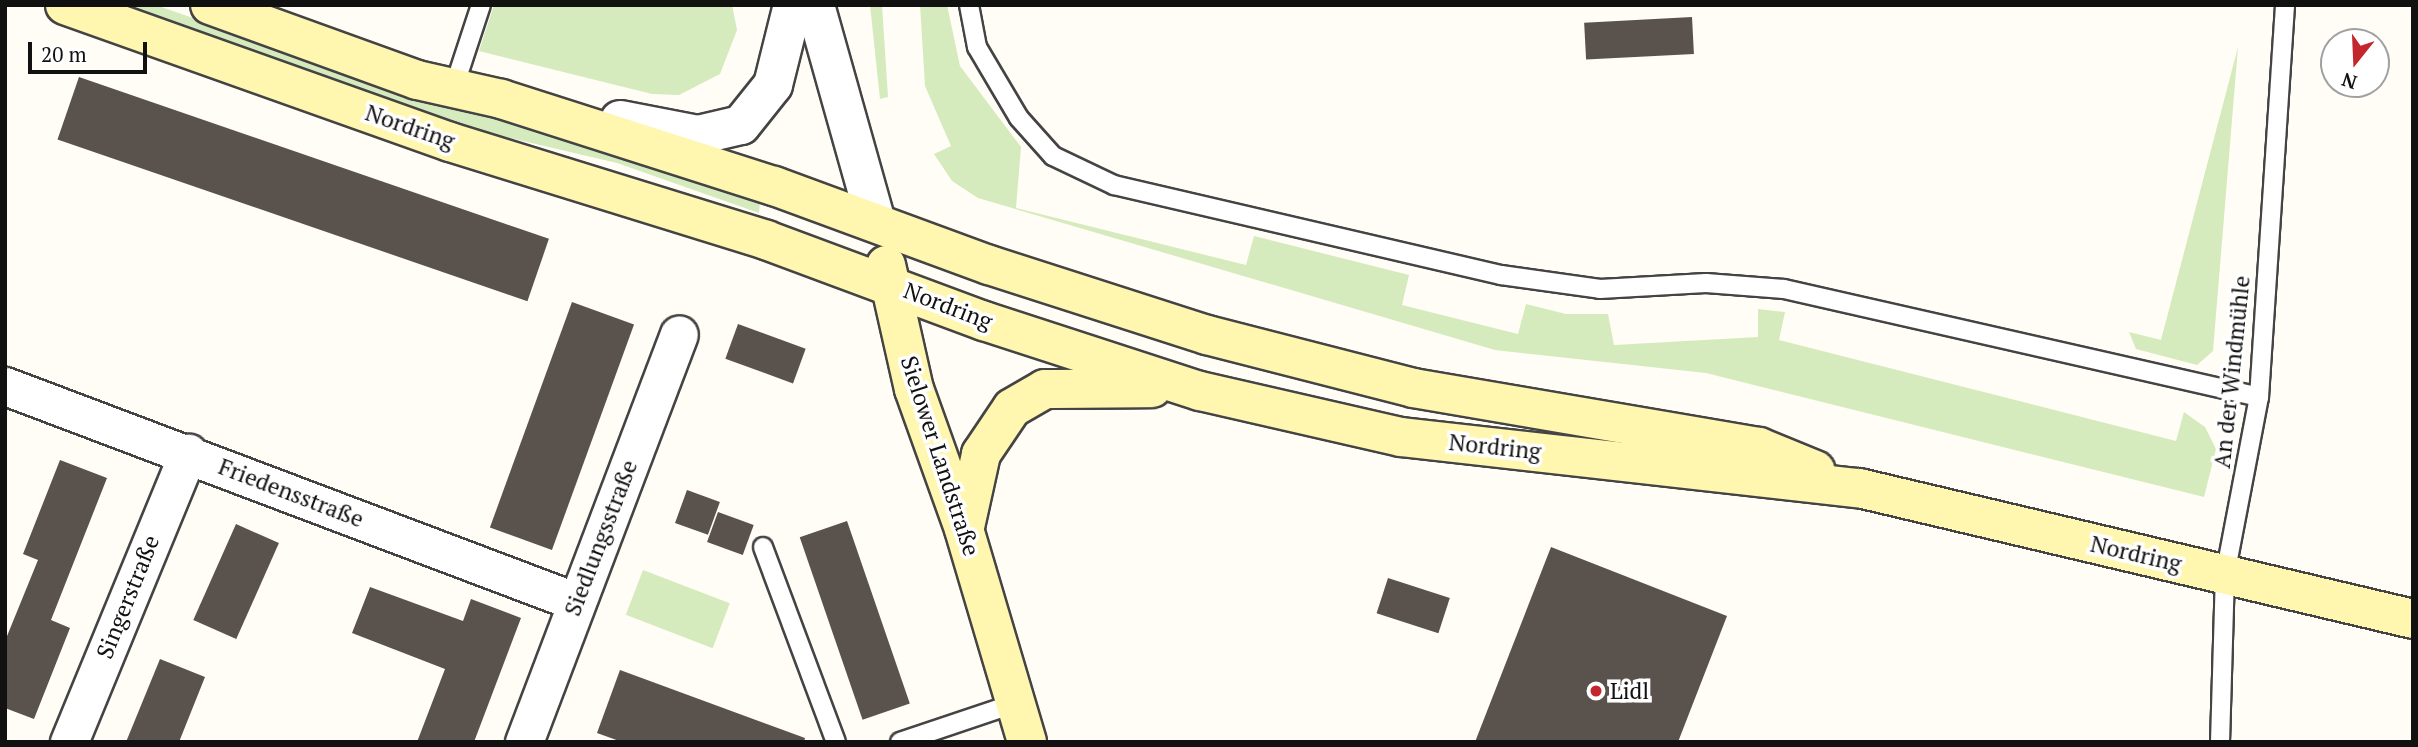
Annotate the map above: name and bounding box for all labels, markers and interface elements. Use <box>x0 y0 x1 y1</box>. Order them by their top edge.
scale bar <box>32 28 150 72</box>
north arrow <box>2320 28 2390 98</box>
text: 20 m <box>41 40 87 68</box>
text: N <box>2338 67 2360 96</box>
street label: Nordring <box>362 99 458 155</box>
street label: An der Windmühle <box>2208 274 2256 470</box>
street label: Nordring <box>900 277 996 335</box>
street label: Sielower Landstraße <box>895 353 985 559</box>
street label: Nordring <box>1447 428 1543 466</box>
street label: Friedensstraße <box>215 453 367 533</box>
street label: Siedlungsstraße <box>559 456 643 620</box>
street label: Nordring <box>2088 530 2184 578</box>
street label: Singerstraße <box>91 531 165 663</box>
place label: Lidl <box>1610 677 1649 705</box>
marker: Lidl <box>1588 683 1604 699</box>

